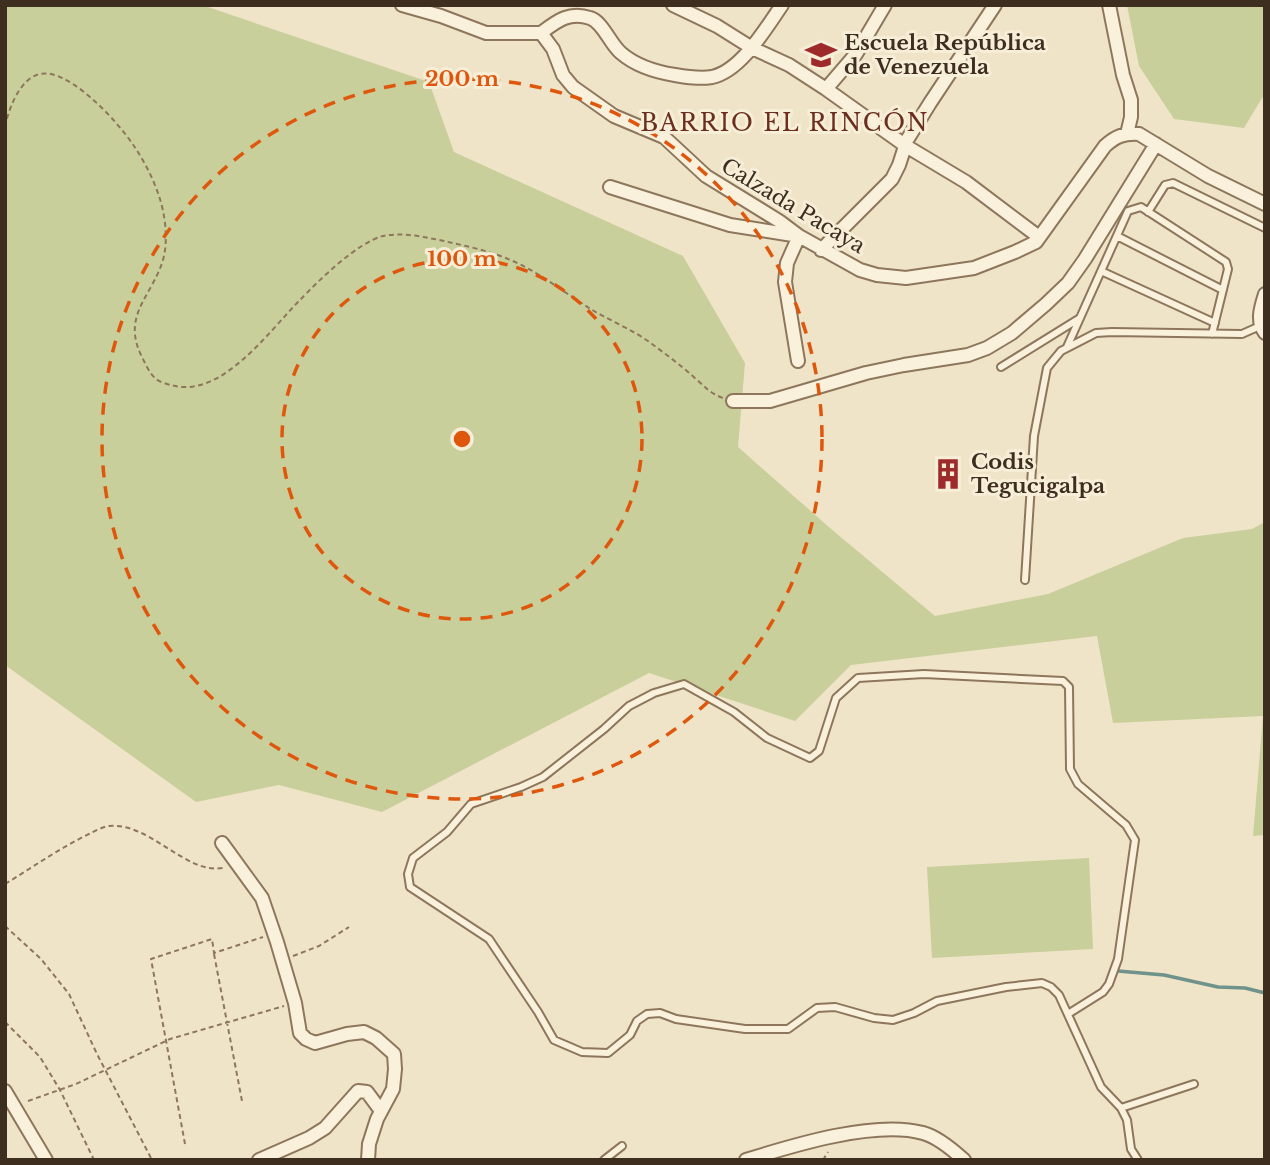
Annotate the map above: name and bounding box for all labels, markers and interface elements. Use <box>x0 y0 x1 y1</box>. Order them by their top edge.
place label: Escuela República de Venezuela <box>844 30 1046 80</box>
school or university icon: Escuela República de Venezuela <box>804 38 838 72</box>
text: 200 m <box>425 66 499 92</box>
district label: BARRIO EL RINCÓN <box>640 108 930 137</box>
street label: Calzada Pacaya <box>716 153 870 259</box>
text: 100 m <box>427 246 497 272</box>
centre of rings <box>450 427 474 451</box>
place label: Codis Tegucigalpa <box>971 449 1105 499</box>
building icon: Codis Tegucigalpa <box>931 457 965 491</box>

